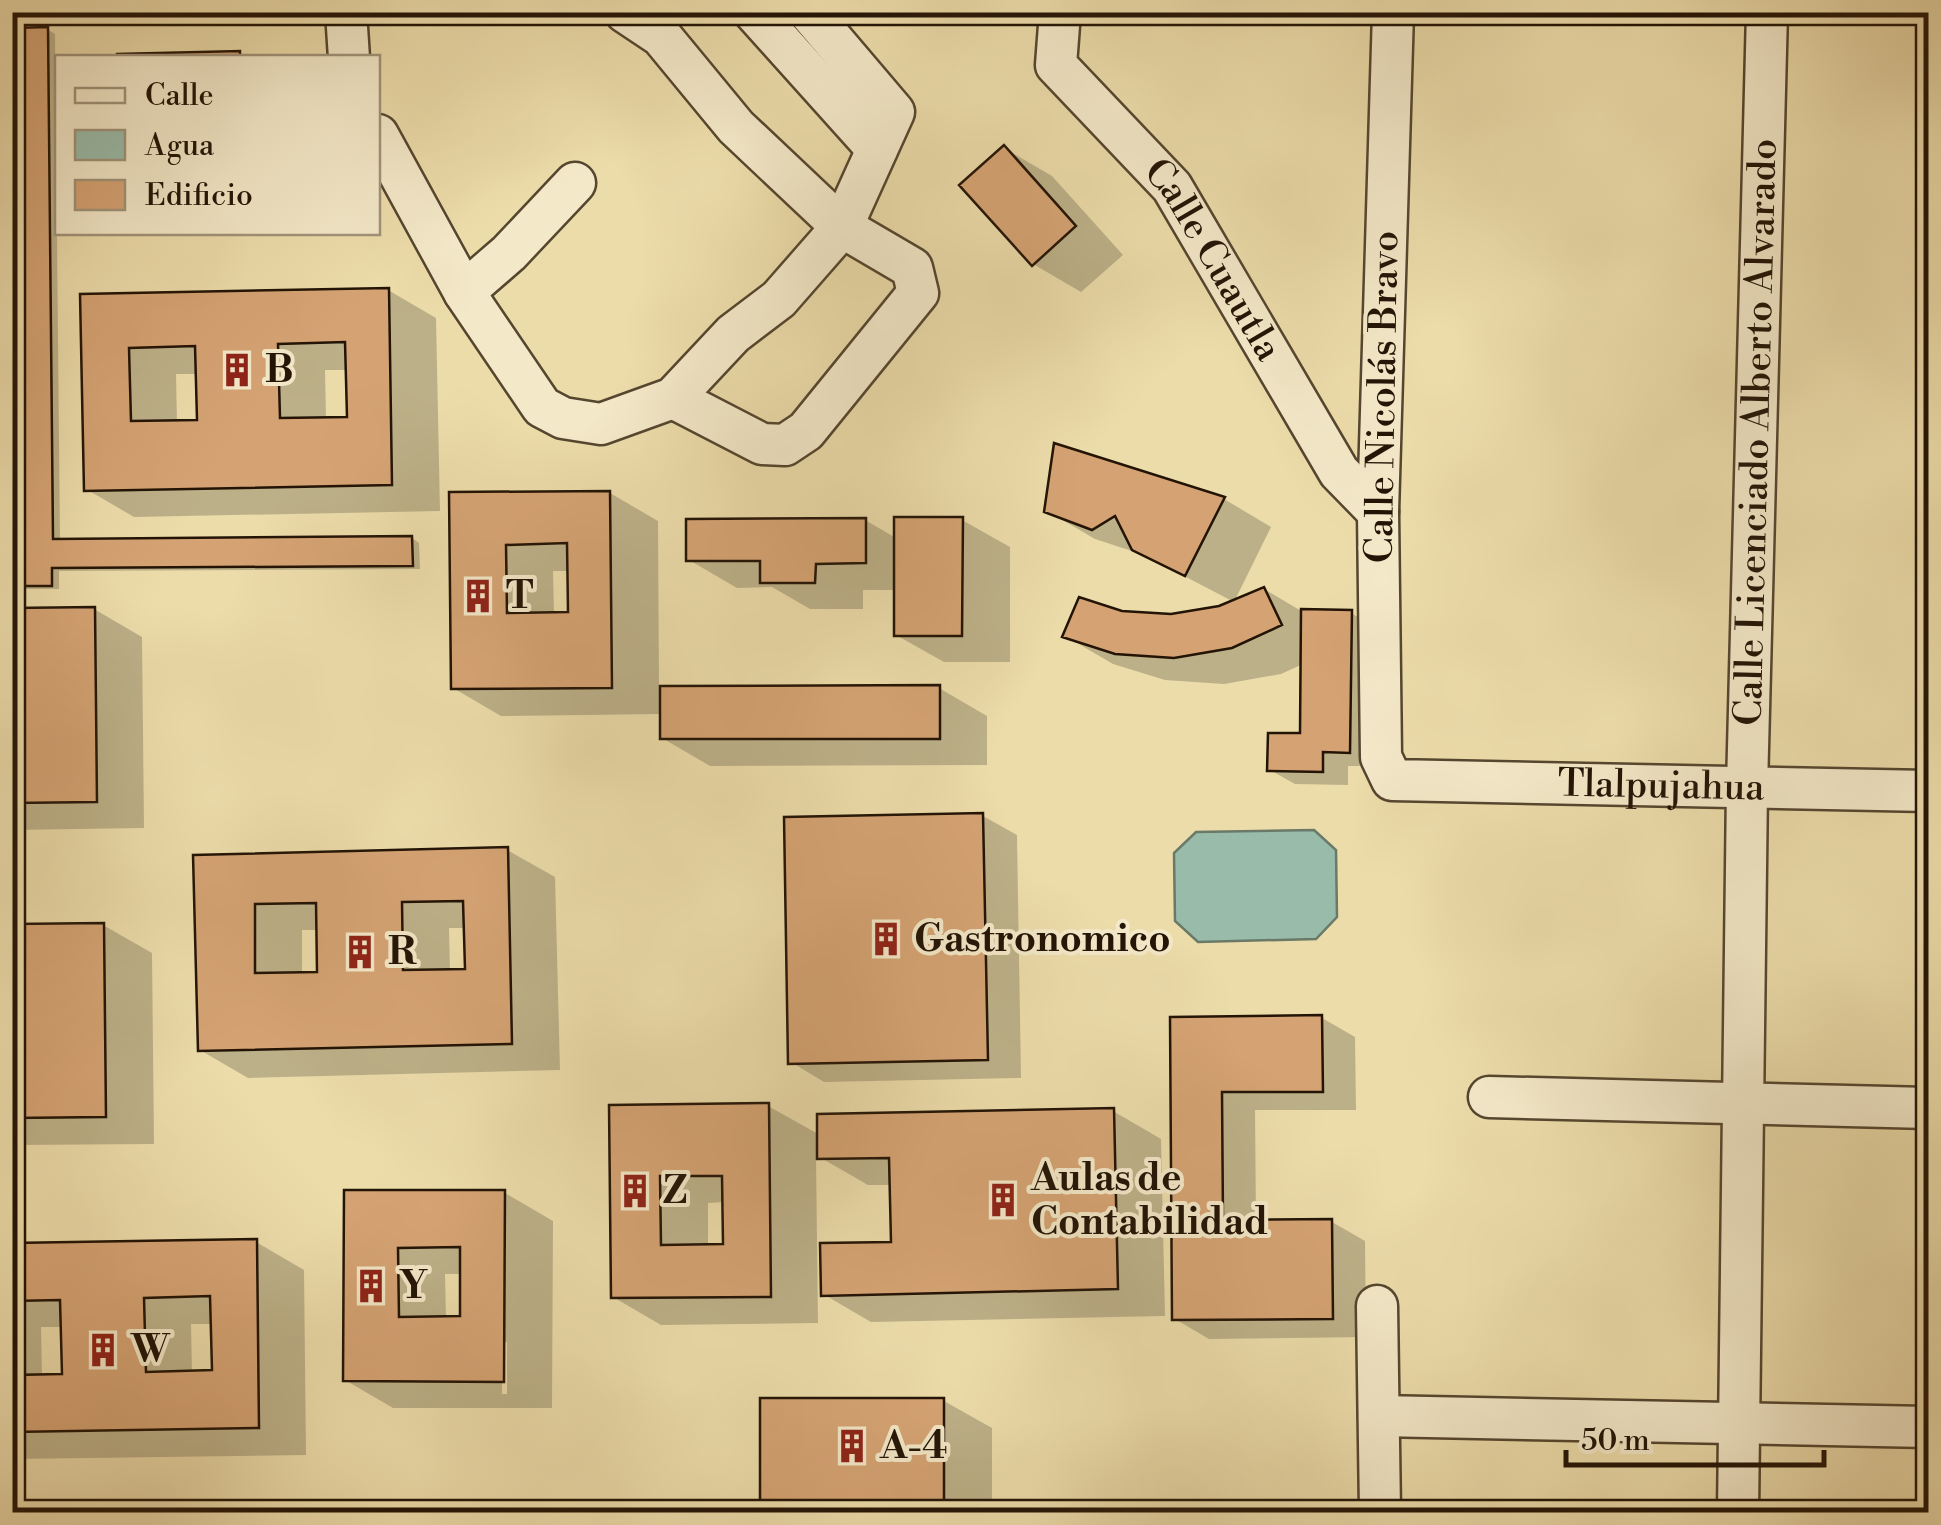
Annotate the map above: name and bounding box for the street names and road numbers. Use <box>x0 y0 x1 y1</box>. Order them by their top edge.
street label: Calle Licenciado Alberto Alvarado <box>1725 138 1787 726</box>
street label: Calle Cuautla <box>1134 149 1293 370</box>
street label: Calle Nicolás Bravo <box>1357 230 1409 564</box>
street label: Tlalpujahua <box>1557 760 1766 811</box>

